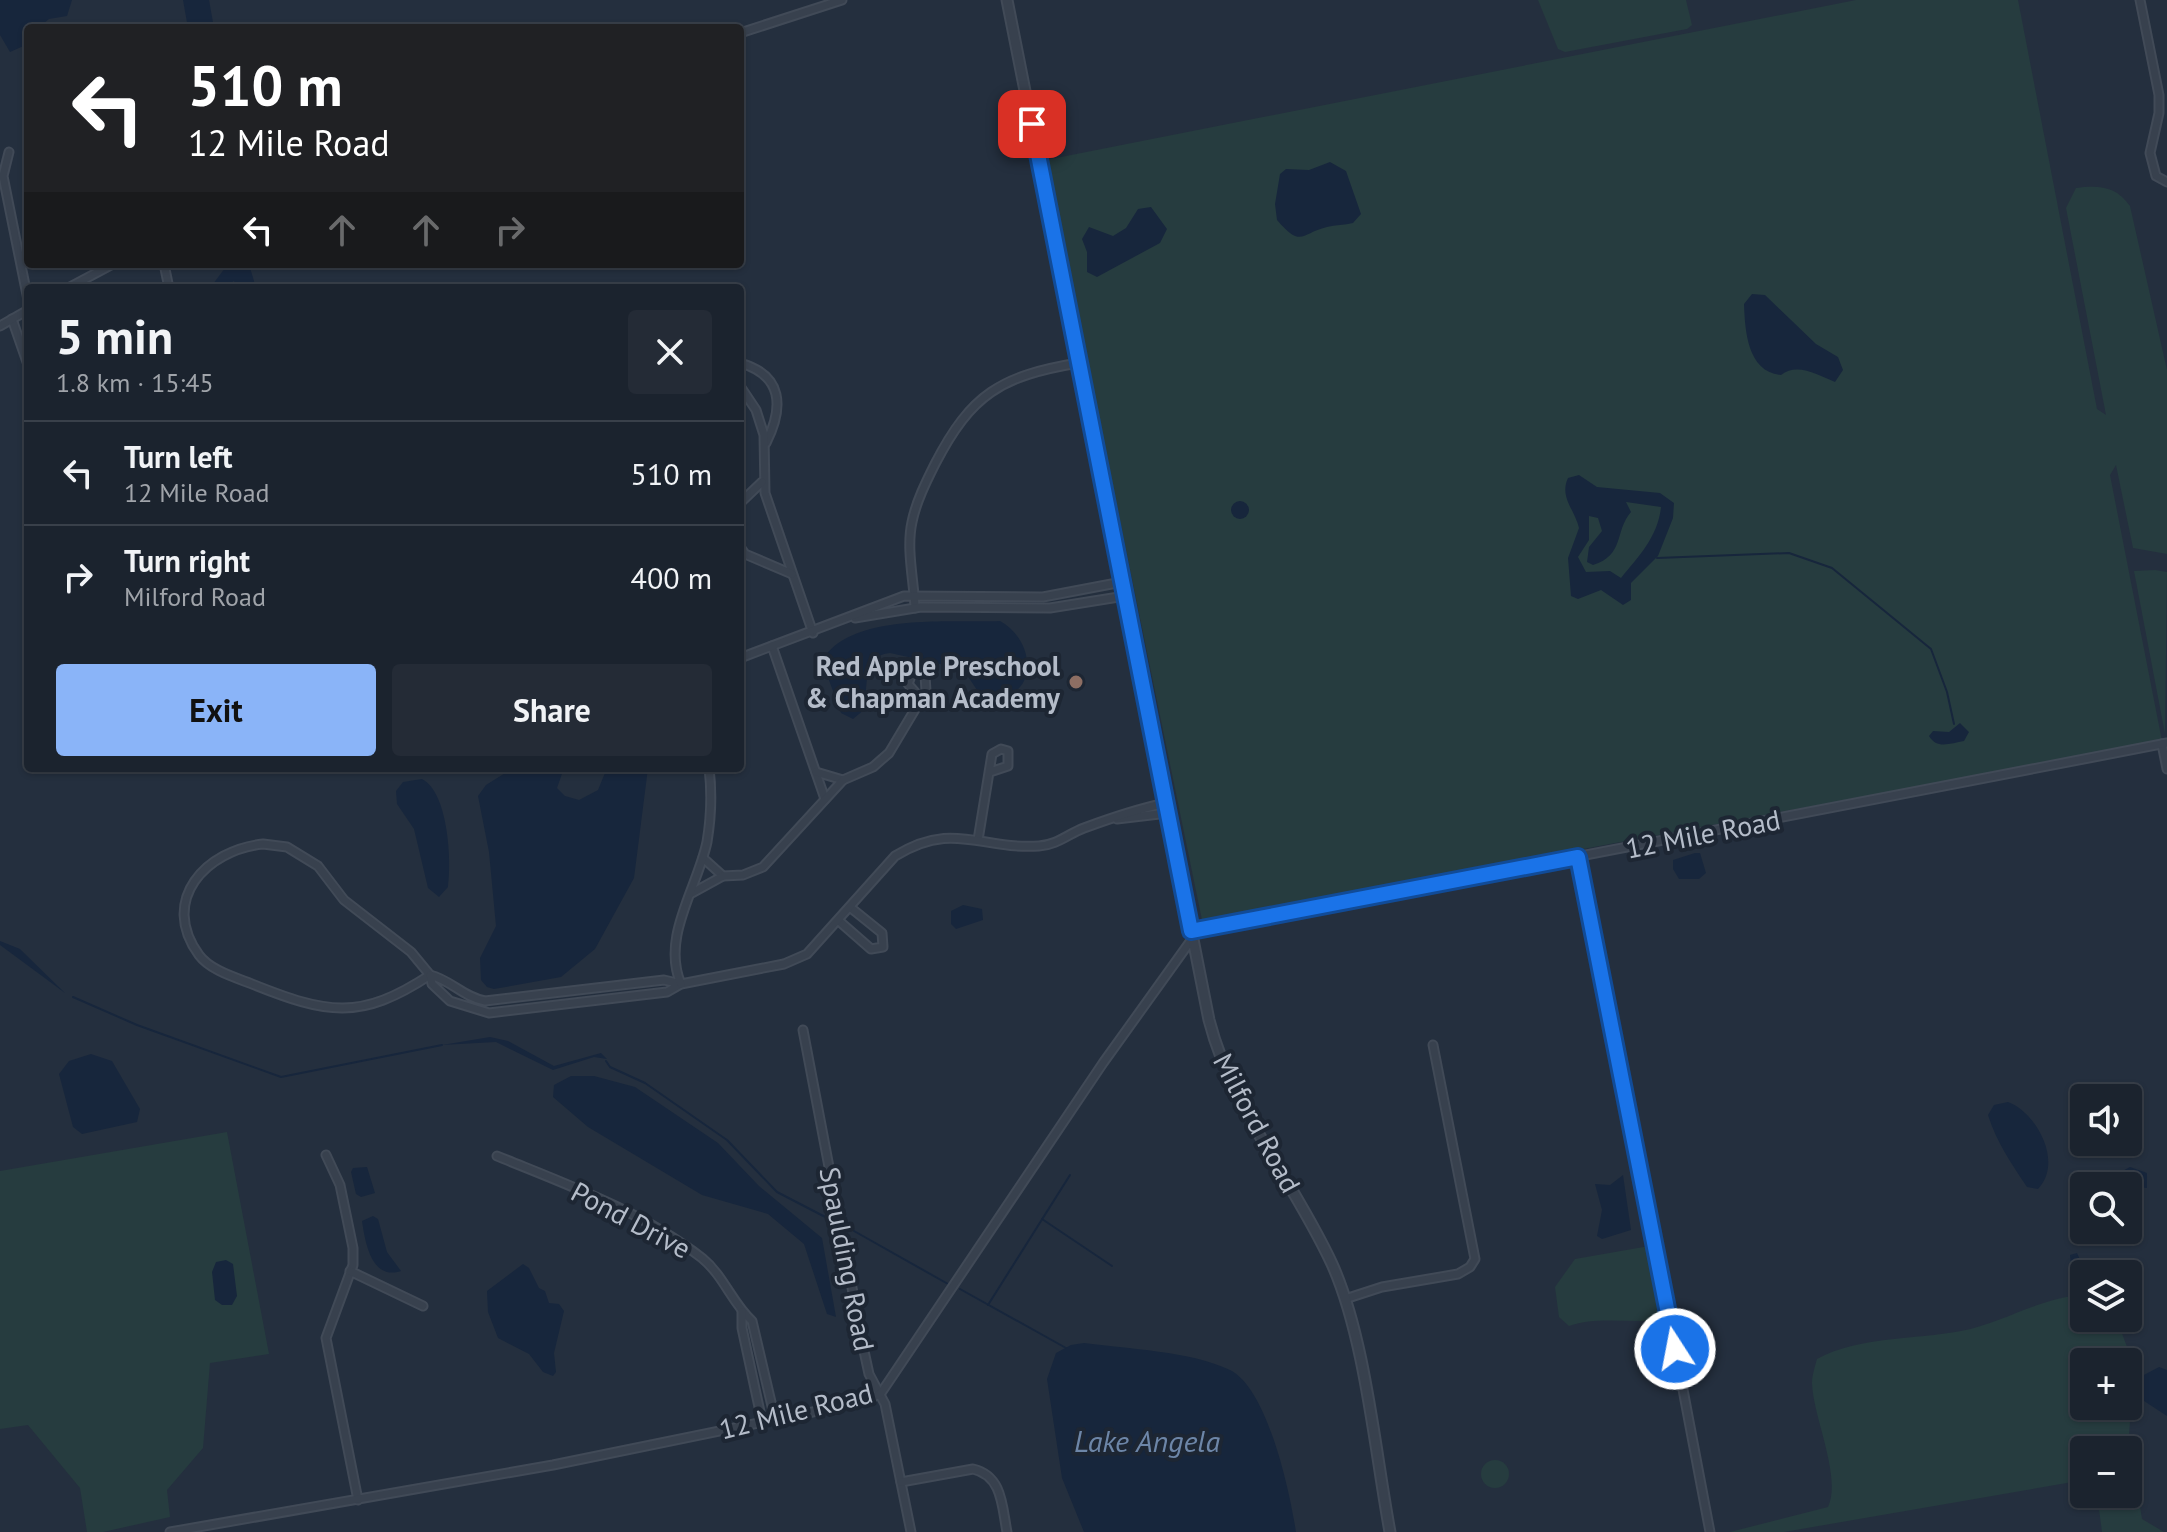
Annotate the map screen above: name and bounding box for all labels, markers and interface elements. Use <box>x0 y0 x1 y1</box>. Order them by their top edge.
text: 510 m <box>188 49 343 121</box>
icon: left <box>56 56 160 160</box>
pin <box>998 90 1066 158</box>
icon: arrive <box>1010 102 1054 146</box>
text: 12 Mile Road <box>188 119 390 166</box>
icon: left <box>236 208 280 252</box>
icon: ahead <box>320 208 364 252</box>
icon: ahead <box>404 208 448 252</box>
icon: right <box>488 208 532 252</box>
text: 5 min <box>56 305 173 367</box>
button: close <box>628 310 712 394</box>
text: 1.8 km · 15:45 <box>56 366 214 399</box>
text: Turn left <box>124 437 232 476</box>
icon: left <box>56 451 100 495</box>
text: 510 m <box>631 454 712 493</box>
text: 12 Mile Road <box>124 476 270 509</box>
text: Turn right <box>124 541 250 580</box>
icon: right <box>56 555 100 599</box>
text: 400 m <box>631 558 712 597</box>
text: Milford Road <box>124 580 266 613</box>
place label: Red Apple Preschool & Chapman Academy <box>805 647 1061 716</box>
button: Exit <box>56 664 376 756</box>
button: Share <box>392 664 712 756</box>
marker: Red Apple Preschool & Chapman Academy <box>1067 673 1085 691</box>
street label: 12 Mile Road <box>1622 800 1783 867</box>
street label: Milford Road <box>1205 1047 1310 1199</box>
map controls <box>2070 1084 2142 1508</box>
button: sound <box>2070 1084 2142 1156</box>
street label: Spaulding Road <box>812 1164 883 1354</box>
button: search <box>2070 1172 2142 1244</box>
street label: Pond Drive <box>565 1173 697 1266</box>
button: layers <box>2070 1260 2142 1332</box>
position arrow <box>1633 1307 1717 1391</box>
button: + <box>2070 1348 2142 1420</box>
street label: 12 Mile Road <box>715 1374 876 1447</box>
water label: Lake Angela <box>1074 1421 1220 1460</box>
button: − <box>2070 1436 2142 1508</box>

